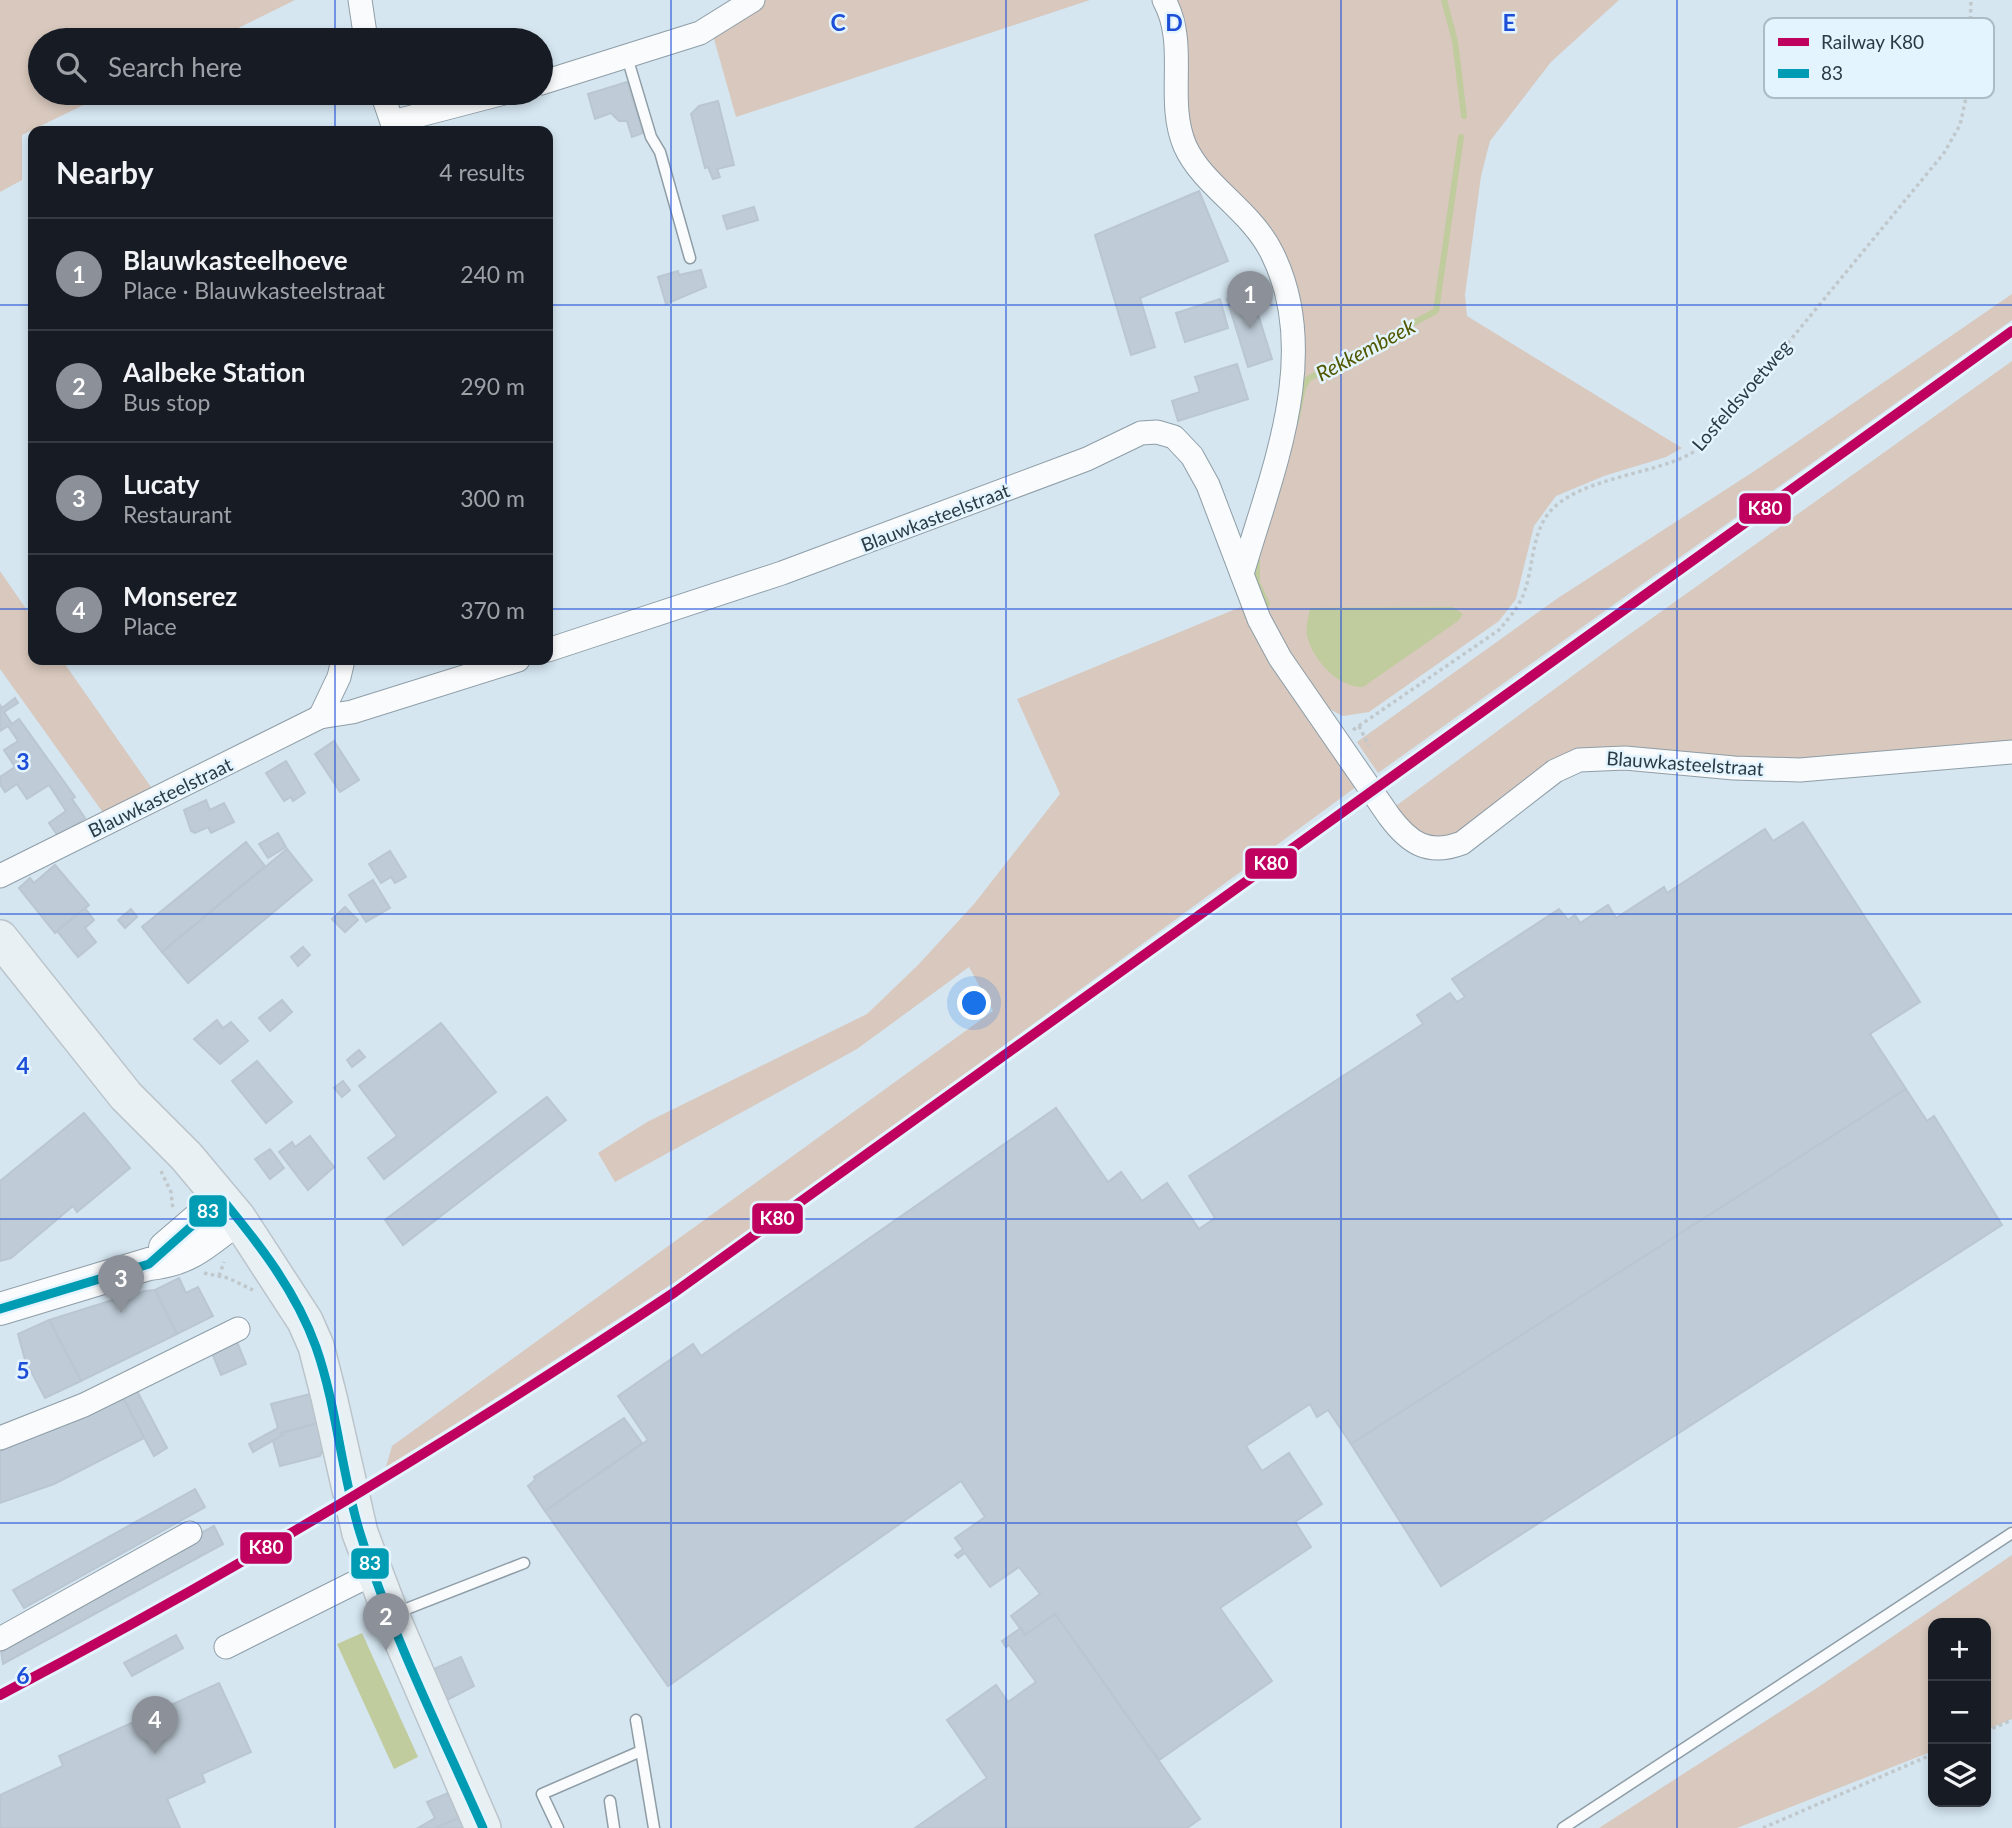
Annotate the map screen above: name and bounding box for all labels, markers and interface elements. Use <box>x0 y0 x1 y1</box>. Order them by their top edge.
text: C <box>830 8 846 36</box>
text: D <box>1165 8 1183 36</box>
text: E <box>1502 8 1516 36</box>
legend <box>1764 18 1994 98</box>
search box <box>28 28 553 105</box>
text: Railway K80 <box>1821 30 1924 53</box>
icon: search <box>52 48 90 86</box>
text: Search here <box>108 51 242 83</box>
text: 83 <box>1821 61 1843 84</box>
text: Nearby <box>56 154 154 190</box>
text: 4 results <box>439 158 525 186</box>
text: Blauwkasteelhoeve <box>123 244 348 276</box>
text: 1 <box>72 260 86 288</box>
text: 240 m <box>460 260 525 288</box>
pin: 1 <box>1227 271 1273 329</box>
text: Place · Blauwkasteelstraat <box>123 276 385 304</box>
water label: Rekkembeek <box>1311 312 1420 386</box>
street label: Losfeldsvoetweg <box>1687 335 1795 455</box>
text: Aalbeke Station <box>123 356 305 388</box>
text: 2 <box>72 372 86 400</box>
text: 290 m <box>460 372 525 400</box>
text: Bus stop <box>123 388 210 416</box>
text: Lucaty <box>123 468 200 500</box>
street label: Blauwkasteelstraat <box>857 478 1013 556</box>
text: 3 <box>72 484 86 512</box>
text: 300 m <box>460 484 525 512</box>
line badge: K80 <box>1738 492 1792 525</box>
text: K80 <box>1747 496 1783 519</box>
text: Restaurant <box>123 500 232 528</box>
text: Monserez <box>123 580 237 612</box>
text: 4 <box>72 596 86 624</box>
text: 370 m <box>460 596 525 624</box>
text: Place <box>123 612 177 640</box>
street label: Blauwkasteelstraat <box>1606 746 1765 780</box>
text: 3 <box>16 747 30 775</box>
street label: Blauwkasteelstraat <box>84 752 236 842</box>
line badge: K80 <box>1244 847 1298 880</box>
text: K80 <box>1253 851 1289 874</box>
your location <box>957 986 991 1020</box>
text: 4 <box>16 1051 30 1079</box>
line badge: 83 <box>188 1194 228 1228</box>
text: 83 <box>197 1199 219 1222</box>
line badge: K80 <box>751 1202 804 1235</box>
text: K80 <box>759 1206 795 1229</box>
pin: 3 <box>98 1255 144 1313</box>
text: 5 <box>16 1356 30 1384</box>
line badge: K80 <box>239 1531 293 1565</box>
text: K80 <box>248 1535 284 1558</box>
line badge: 83 <box>350 1547 390 1580</box>
text: 83 <box>359 1551 381 1574</box>
pin: 2 <box>363 1593 409 1651</box>
map controls <box>1928 1618 1991 1807</box>
button: + <box>1928 1618 1991 1681</box>
text: 6 <box>16 1661 30 1689</box>
button: − <box>1928 1681 1991 1744</box>
pin: 4 <box>132 1696 178 1754</box>
button: layers <box>1928 1744 1991 1807</box>

